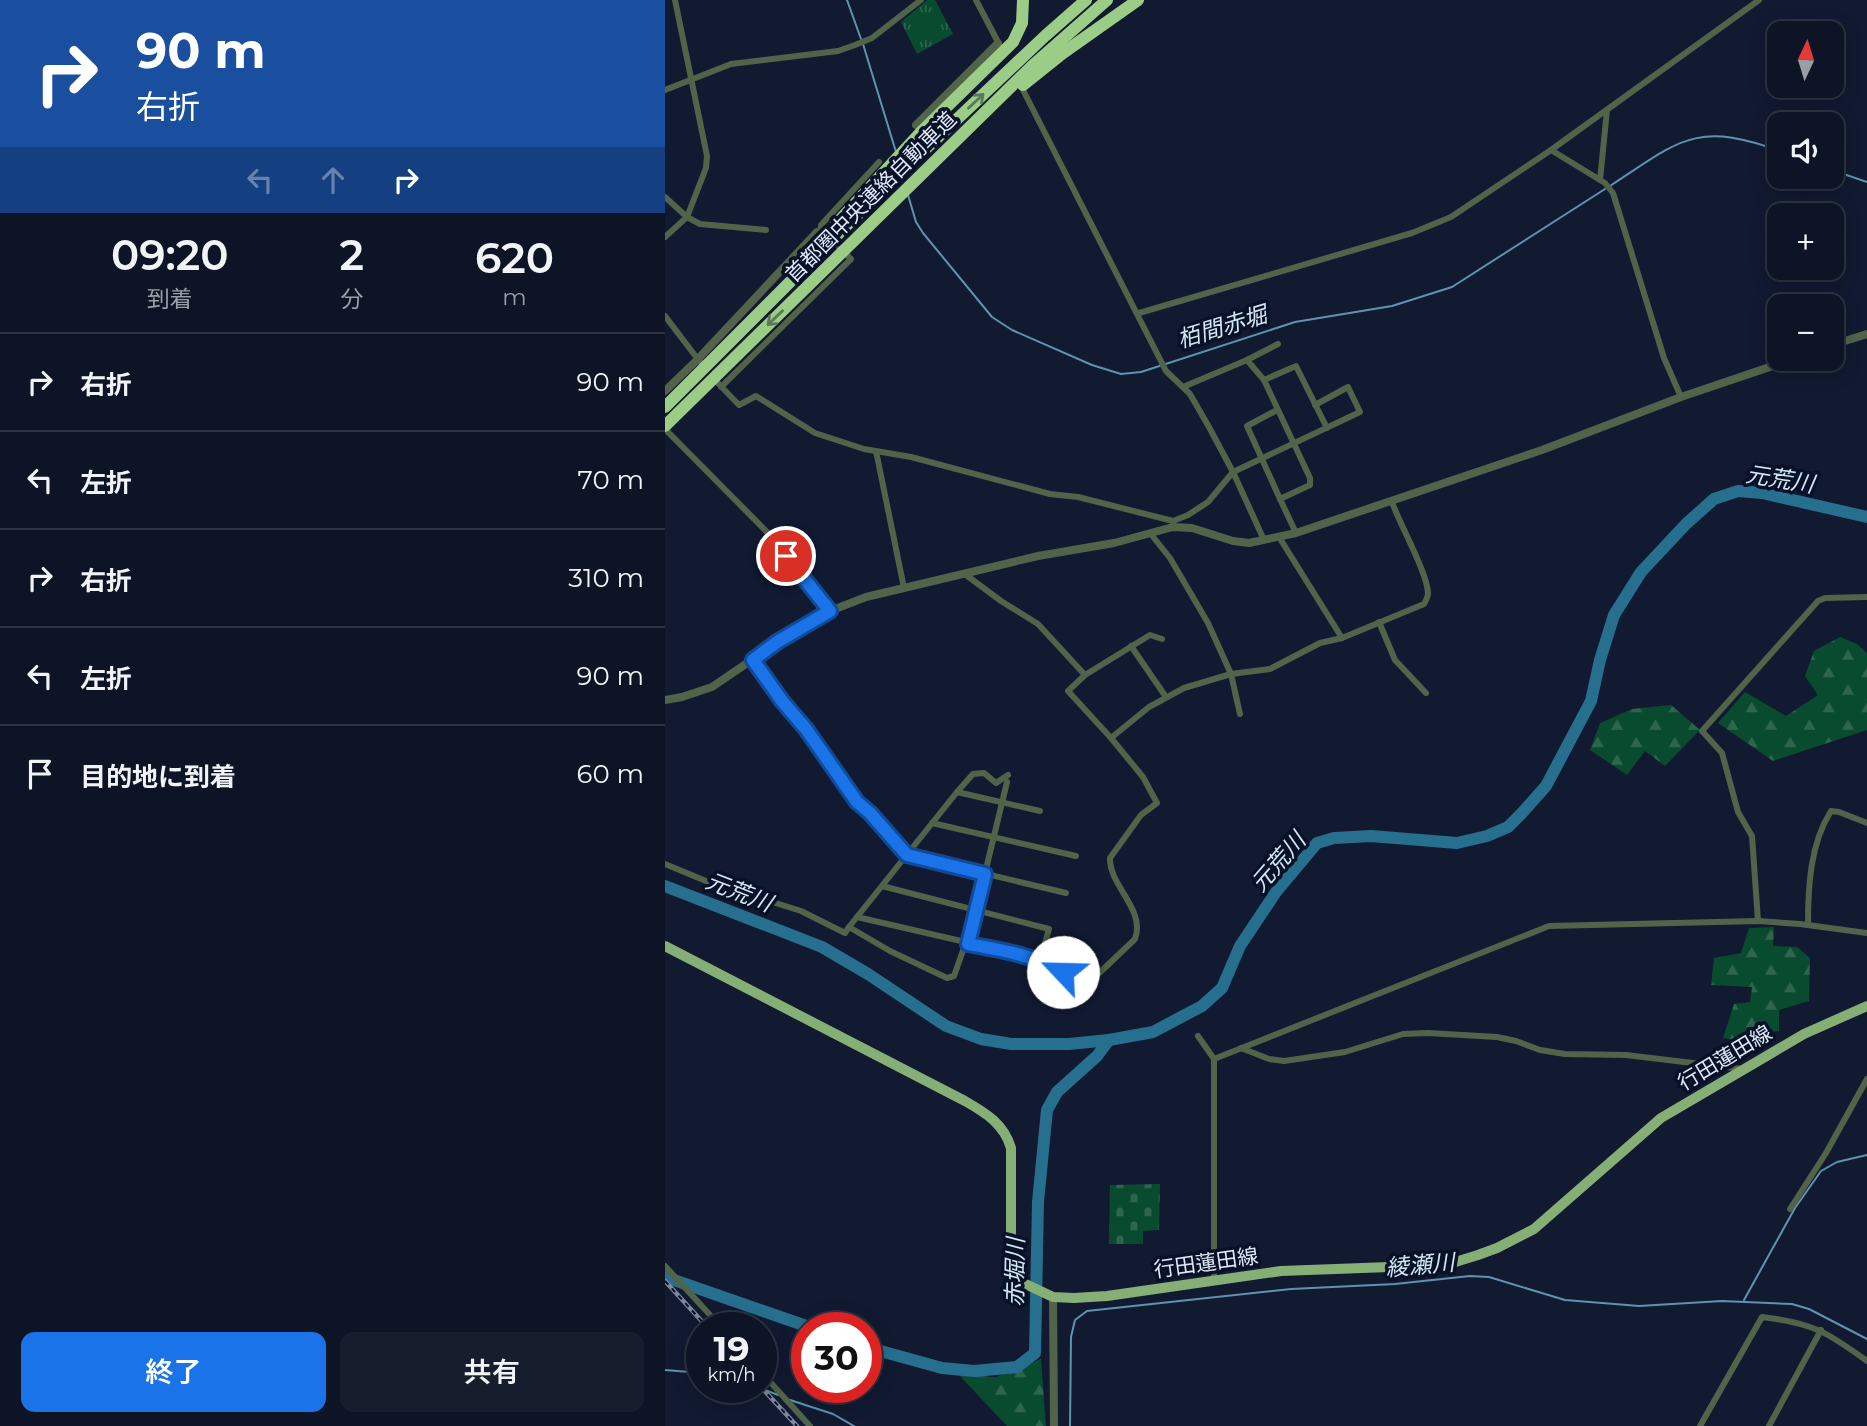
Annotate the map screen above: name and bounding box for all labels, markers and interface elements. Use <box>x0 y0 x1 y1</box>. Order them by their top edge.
text: 90 m <box>136 21 266 80</box>
north arrow <box>1767 21 1845 98</box>
map controls <box>1767 21 1844 371</box>
icon: right <box>21 28 112 119</box>
text: 右折 <box>136 87 200 126</box>
one-way arrow <box>966 93 984 110</box>
street label: 首都圏中央連絡自動車道 <box>780 106 961 287</box>
button: sound <box>1767 112 1844 189</box>
icon: left <box>241 161 279 199</box>
icon: ahead <box>314 161 352 199</box>
icon: right <box>387 161 425 199</box>
button: + <box>1767 203 1844 280</box>
text: 09:20 <box>111 229 229 281</box>
text: 2 <box>340 229 364 281</box>
text: 620 <box>475 232 554 284</box>
text: m <box>502 283 527 311</box>
text: 到着 <box>147 285 193 313</box>
text: 分 <box>340 285 363 313</box>
button: − <box>1767 294 1844 371</box>
water label: 栢間赤堀 <box>1174 299 1273 354</box>
one-way arrow <box>766 310 783 327</box>
icon: right <box>21 363 59 401</box>
text: 90 m <box>577 366 644 398</box>
text: 右折 <box>80 369 132 401</box>
water label: 元荒川 <box>1744 460 1819 499</box>
icon: left <box>21 461 59 499</box>
text: 70 m <box>578 464 644 496</box>
text: 左折 <box>80 467 132 499</box>
pin <box>756 526 816 586</box>
icon: arrive <box>767 537 805 575</box>
icon: right <box>21 559 59 597</box>
text: 310 m <box>568 562 644 594</box>
text: 右折 <box>80 565 132 597</box>
icon: left <box>21 657 59 695</box>
text: 90 m <box>577 660 644 692</box>
text: 左折 <box>80 663 132 695</box>
icon: arrive <box>21 755 59 793</box>
text: 60 m <box>577 758 644 790</box>
text: 目的地に到着 <box>80 761 236 793</box>
water label: 元荒川 <box>1245 825 1313 897</box>
water label: 元荒川 <box>702 867 779 919</box>
position arrow <box>1026 935 1100 1009</box>
street label: 行田蓮田線 <box>1673 1020 1776 1095</box>
water label: 赤堀川 <box>1000 1234 1030 1307</box>
street label: 行田蓮田線 <box>1152 1243 1260 1282</box>
water label: 綾瀬川 <box>1384 1248 1459 1282</box>
speed limit sign: 30 <box>791 1312 882 1403</box>
text: 19 <box>713 1327 750 1370</box>
button: 終了 <box>21 1332 326 1412</box>
button: 共有 <box>340 1332 644 1412</box>
text: km/h <box>707 1364 756 1386</box>

